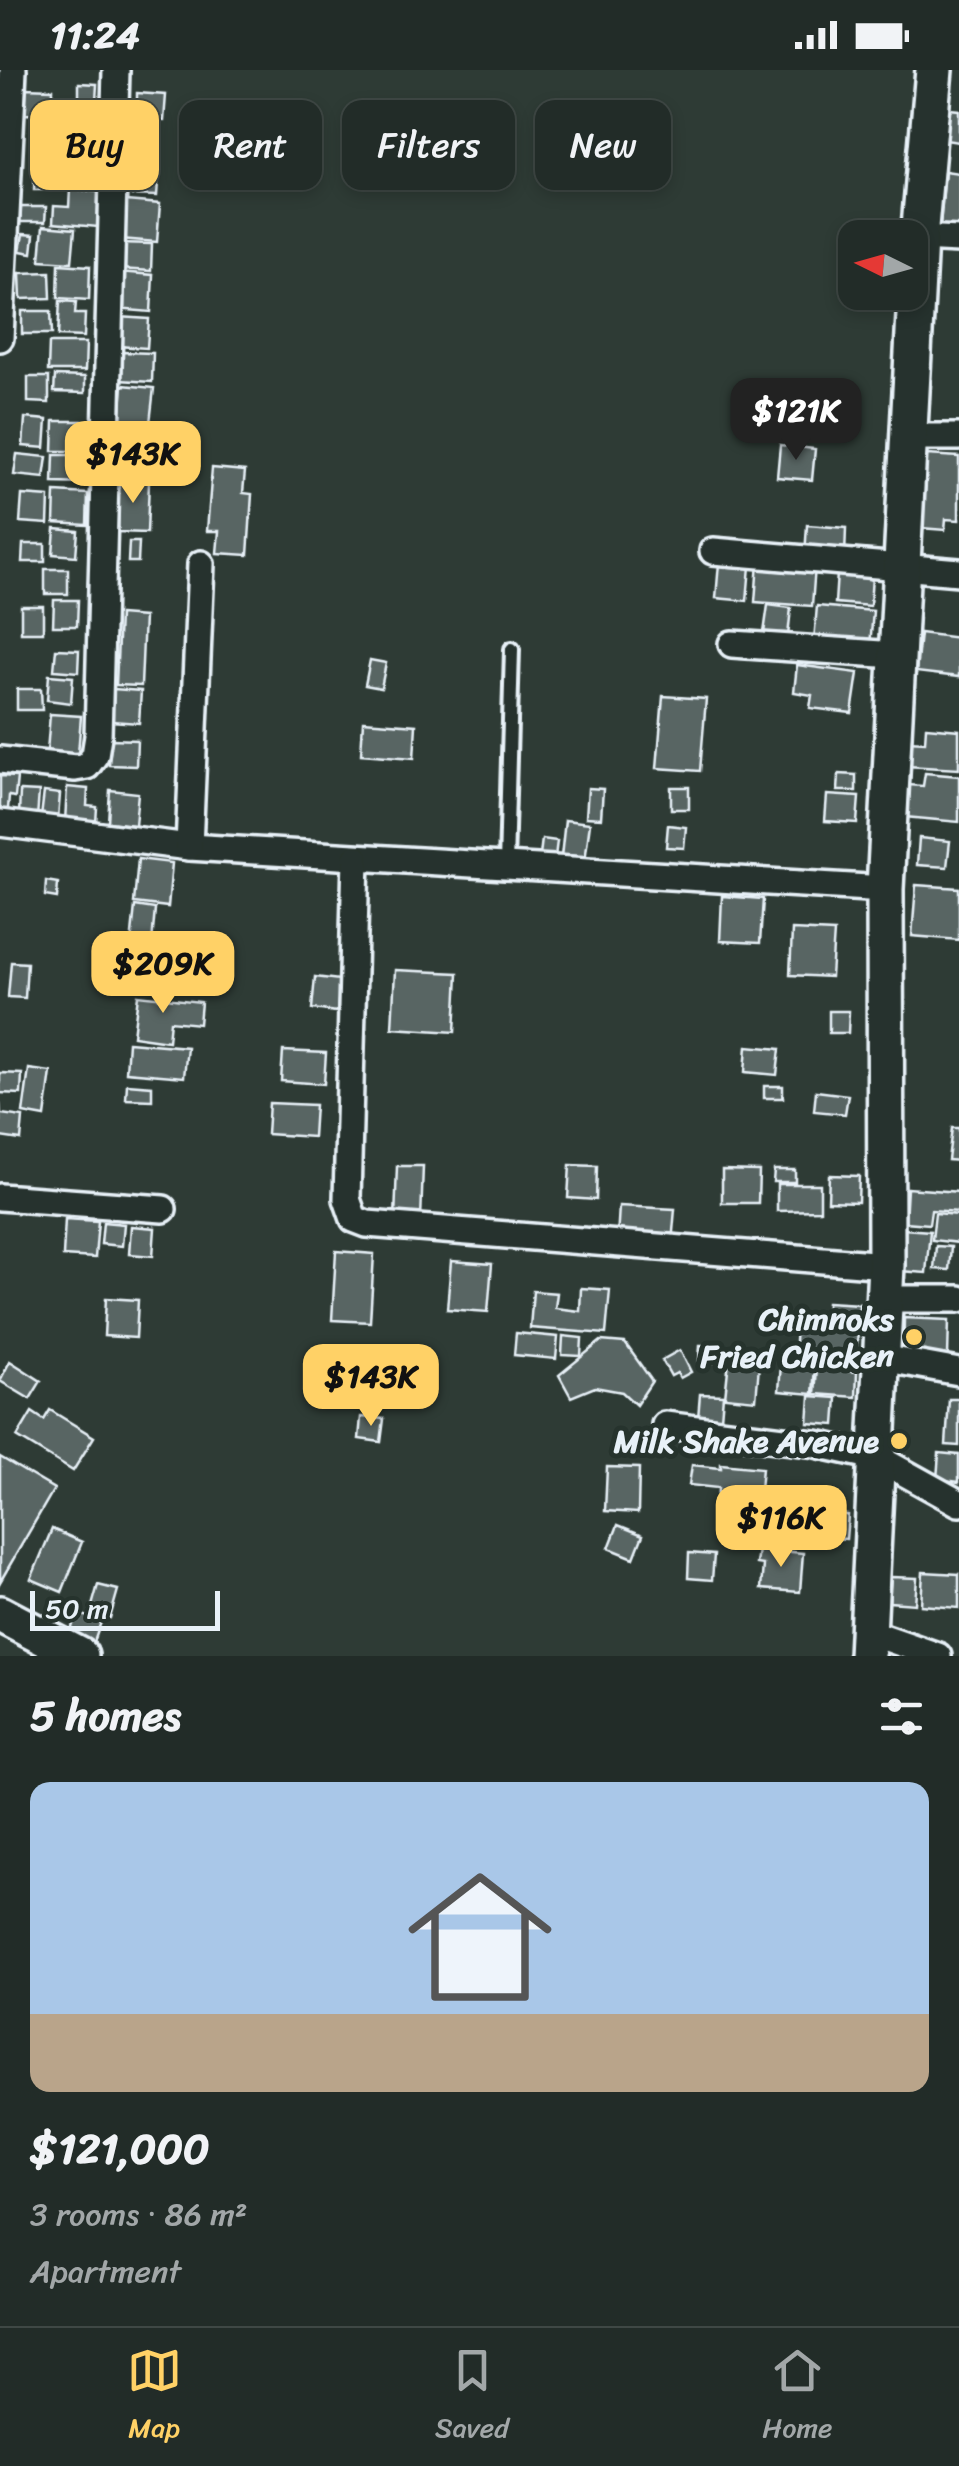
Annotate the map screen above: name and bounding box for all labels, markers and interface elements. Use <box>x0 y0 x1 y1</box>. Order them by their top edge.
text: 11:24 <box>50 2 140 69</box>
chip: Buy <box>30 100 159 190</box>
chip: Rent <box>179 100 322 190</box>
chip: Filters <box>342 100 515 190</box>
chip: New <box>535 100 671 190</box>
north arrow <box>838 220 928 310</box>
map controls <box>838 220 928 310</box>
pin: $121K <box>726 378 866 463</box>
text: $121K <box>753 382 839 439</box>
pin: $143K <box>63 421 203 506</box>
text: $143K <box>87 425 179 482</box>
pin: $209K <box>93 931 233 1016</box>
text: $209K <box>113 935 213 992</box>
place label: Chimnoks Fried Chicken <box>700 1291 895 1385</box>
marker: Chimnoks Fried Chicken <box>903 1326 925 1348</box>
pin: $143K <box>301 1344 441 1429</box>
text: $143K <box>325 1348 417 1405</box>
place label: Milk Shake Avenue <box>613 1413 880 1470</box>
marker: Milk Shake Avenue <box>888 1430 910 1452</box>
pin: $116K <box>711 1485 851 1570</box>
text: $116K <box>738 1489 824 1546</box>
text: 50 m <box>45 1584 109 1633</box>
scale bar <box>30 1586 220 1630</box>
text: 5 homes <box>30 1679 181 1753</box>
icon: filters <box>874 1689 929 1744</box>
icon: home <box>390 1847 570 2027</box>
text: $121,000 <box>30 2112 209 2186</box>
text: 3 rooms · 86 m² <box>30 2186 247 2243</box>
text: Apartment <box>30 2243 181 2300</box>
tab: Map <box>127 2343 182 2452</box>
tab: Saved <box>435 2343 509 2452</box>
tab: Home <box>762 2343 832 2452</box>

